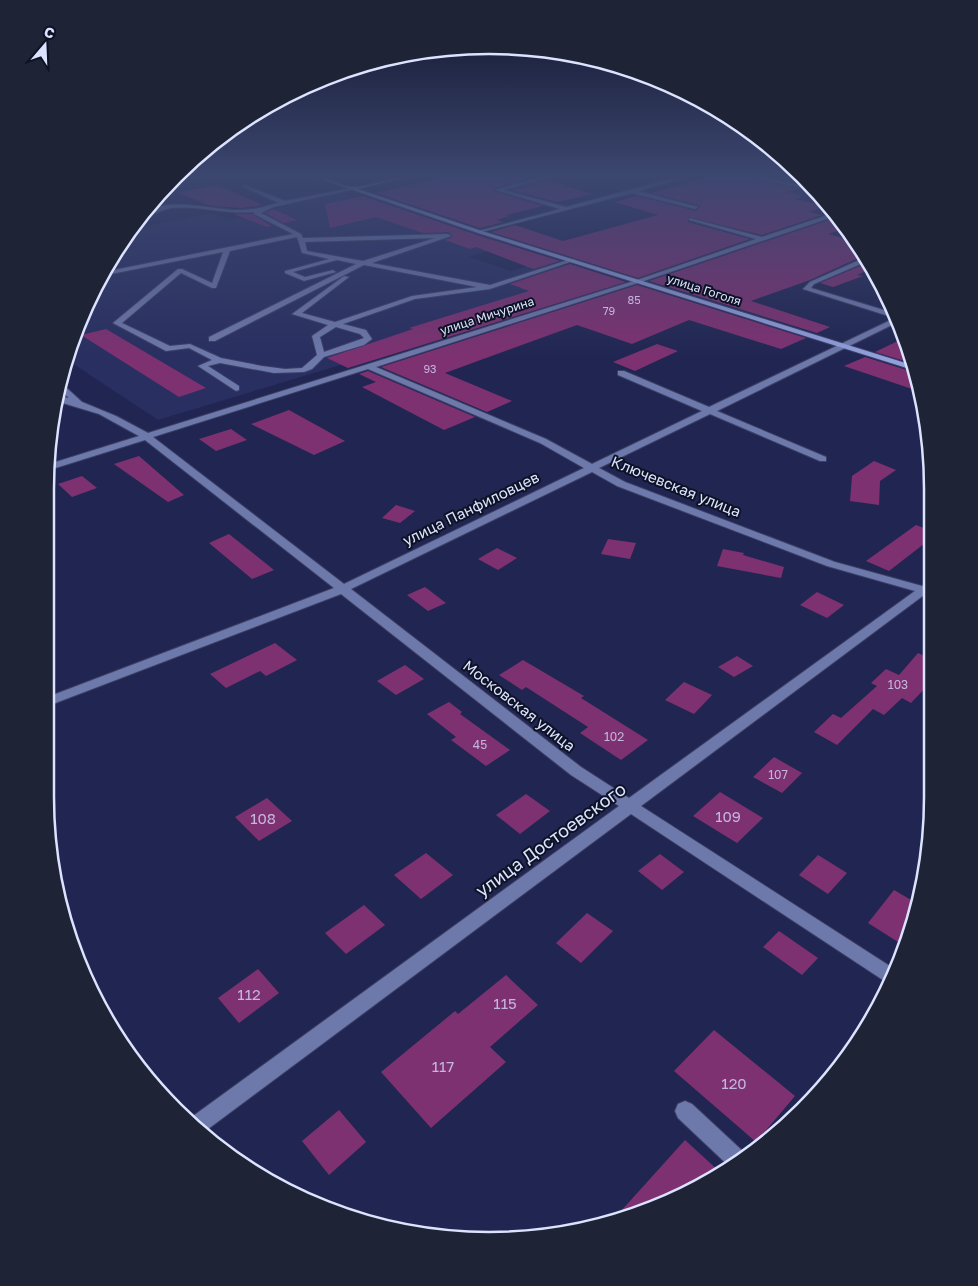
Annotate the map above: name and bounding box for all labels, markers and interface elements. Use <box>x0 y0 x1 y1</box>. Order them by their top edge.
north arrow <box>20 20 70 70</box>
text: С <box>42 23 57 42</box>
street label: улица Гоголя <box>665 270 743 309</box>
street label: улица Мичурина <box>438 293 536 338</box>
house number: 85 <box>627 293 641 306</box>
house number: 79 <box>603 304 615 317</box>
house number: 93 <box>423 362 437 375</box>
street label: Ключевская улица <box>609 452 744 520</box>
street label: улица Панфиловцев <box>399 467 542 549</box>
street label: Московская улица <box>460 656 579 755</box>
house number: 103 <box>888 677 908 692</box>
house number: 102 <box>604 729 624 744</box>
house number: 45 <box>473 737 487 752</box>
house number: 107 <box>768 767 788 782</box>
street label: улица Достоевского <box>471 777 630 901</box>
house number: 109 <box>715 807 741 825</box>
house number: 108 <box>250 809 276 827</box>
house number: 112 <box>237 985 261 1003</box>
house number: 115 <box>493 994 517 1012</box>
house number: 117 <box>432 1057 454 1075</box>
house number: 120 <box>721 1074 747 1092</box>

